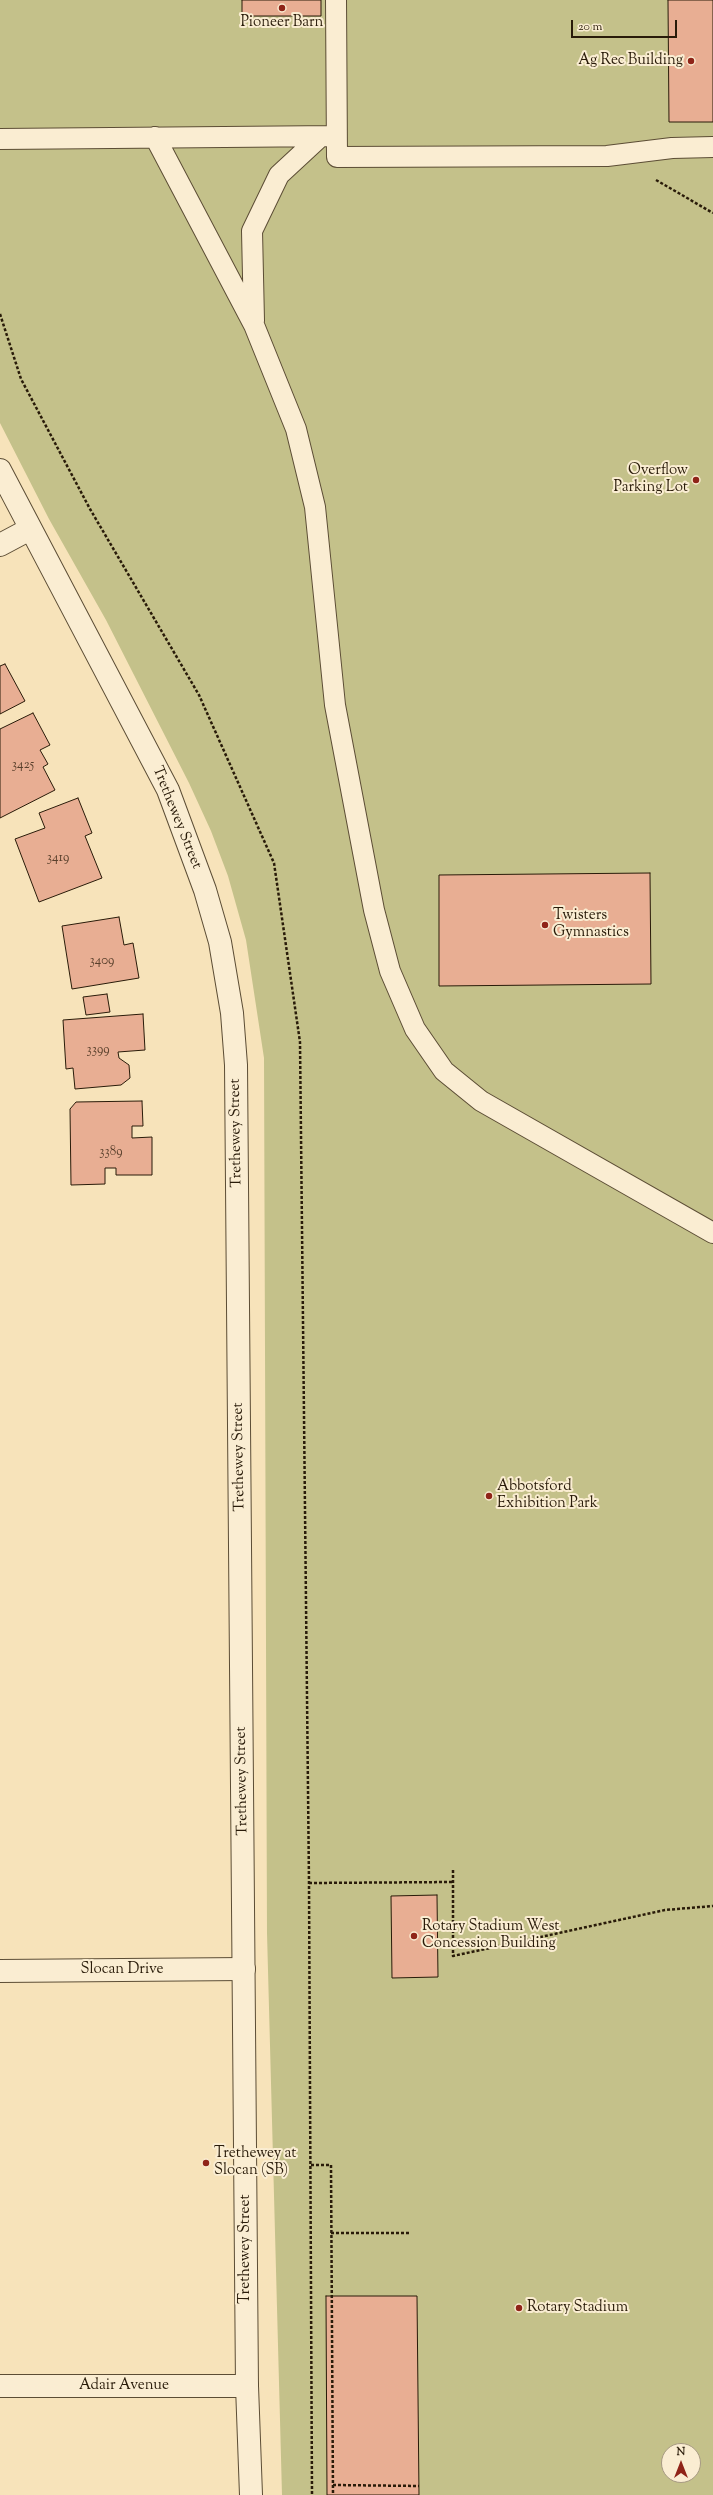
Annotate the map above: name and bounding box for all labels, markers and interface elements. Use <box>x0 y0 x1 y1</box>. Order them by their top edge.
marker: Pioneer Barn <box>277 3 287 13</box>
scale bar <box>573 12 679 38</box>
place label: Pioneer Barn <box>241 14 323 32</box>
text: 20 m <box>578 18 602 36</box>
place label: Ag Rec Building <box>578 52 683 70</box>
marker: Ag Rec Building <box>686 56 696 66</box>
place label: Overflow Parking Lot <box>614 462 688 497</box>
marker: Overflow Parking Lot <box>691 475 701 485</box>
house number: 3425 <box>12 758 34 774</box>
street label: Trethewey Street <box>147 764 205 872</box>
house number: 3419 <box>47 851 69 867</box>
place label: Twisters Gymnastics <box>553 907 629 942</box>
marker: Twisters Gymnastics <box>540 920 550 930</box>
house number: 3409 <box>90 954 114 970</box>
house number: 3399 <box>86 1043 110 1059</box>
street label: Trethewey Street <box>227 1078 247 1188</box>
house number: 3389 <box>99 1145 123 1161</box>
street label: Trethewey Street <box>230 1402 250 1512</box>
place label: Abbotsford Exhibition Park <box>497 1478 598 1513</box>
marker: Abbotsford Exhibition Park <box>484 1491 494 1501</box>
street label: Trethewey Street <box>233 1726 253 1836</box>
place label: Rotary Stadium West Concession Building <box>422 1918 559 1953</box>
marker: Rotary Stadium West Concession Building <box>409 1931 419 1941</box>
street label: Slocan Drive <box>80 1961 164 1979</box>
place label: Trethewey at Slocan (SB) <box>214 2145 296 2180</box>
marker: Trethewey at Slocan (SB) <box>201 2158 211 2168</box>
street label: Trethewey Street <box>237 2194 255 2304</box>
place label: Rotary Stadium <box>527 2299 628 2317</box>
marker: Rotary Stadium <box>514 2303 524 2313</box>
street label: Adair Avenue <box>79 2377 169 2395</box>
north arrow <box>661 2443 701 2483</box>
text: N <box>677 2444 685 2460</box>

